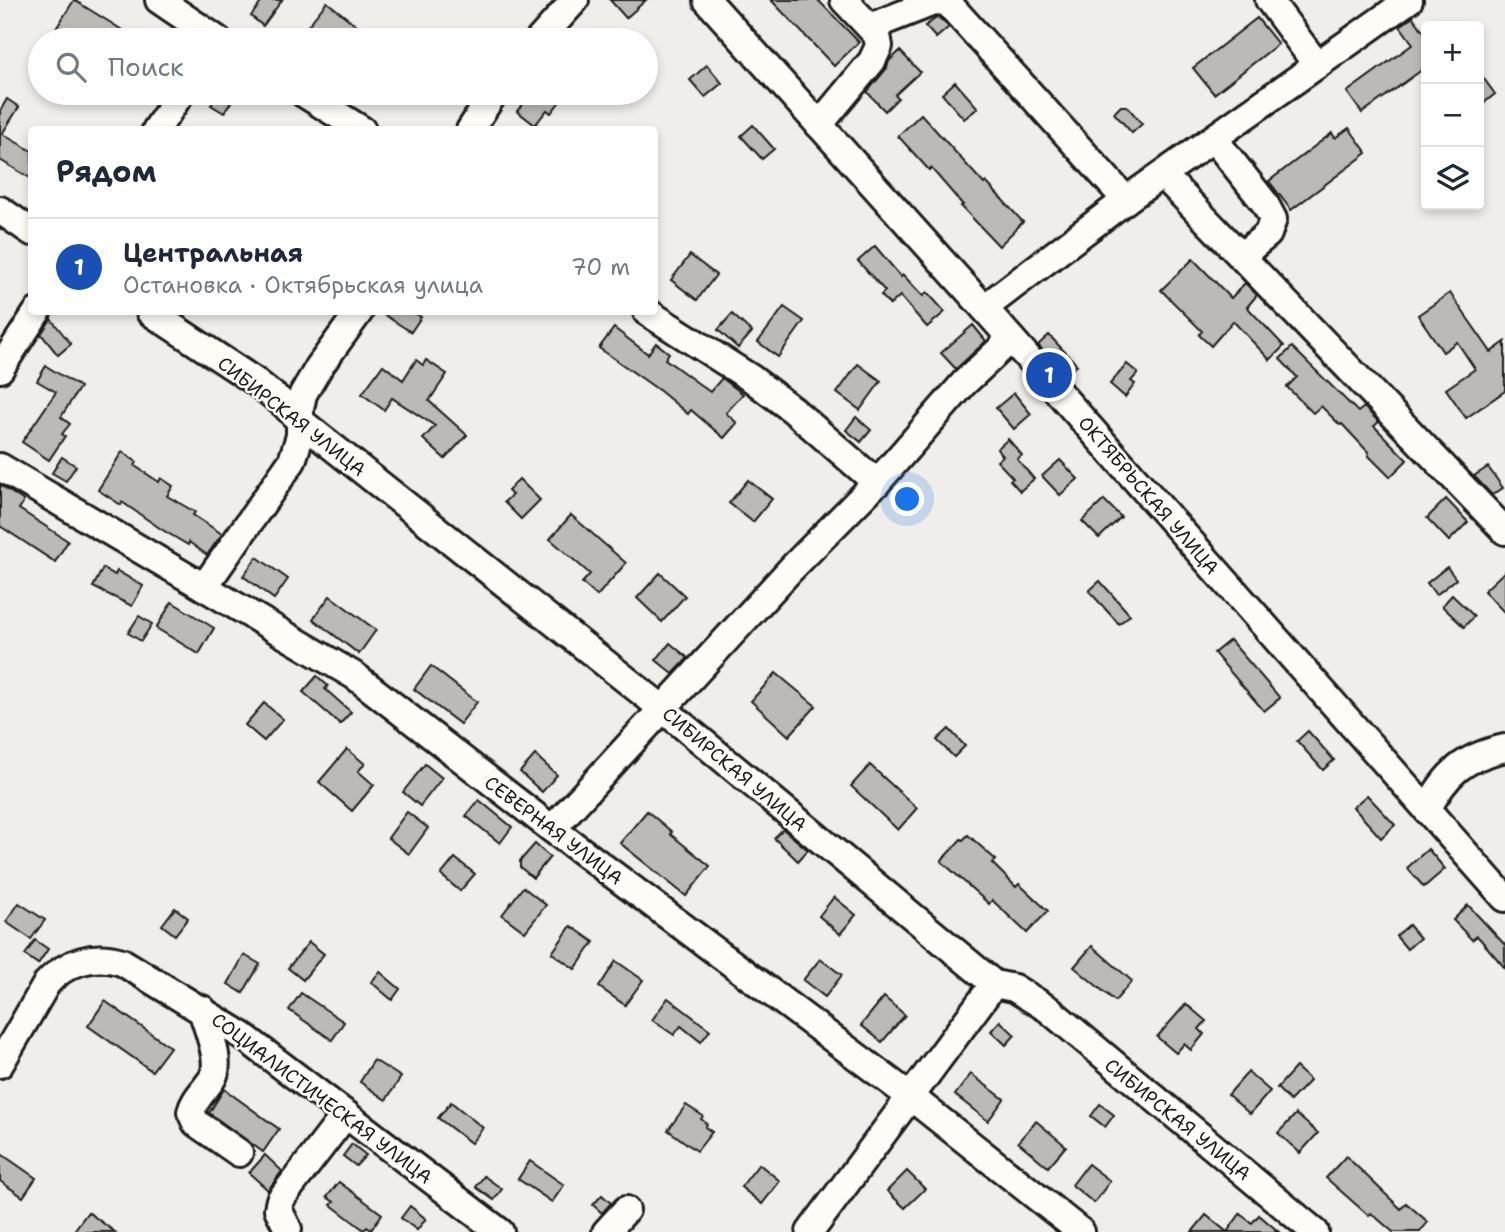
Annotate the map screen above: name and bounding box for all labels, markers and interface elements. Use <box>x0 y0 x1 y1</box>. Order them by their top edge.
map controls <box>1421 21 1484 210</box>
button: + <box>1421 21 1484 84</box>
search box <box>28 28 658 105</box>
icon: search <box>52 48 90 86</box>
text: Поиск <box>108 49 184 84</box>
button: − <box>1421 84 1484 147</box>
button: layers <box>1421 147 1484 210</box>
text: Рядом <box>56 151 156 192</box>
text: Центральная <box>123 235 303 270</box>
text: 1 <box>74 252 84 282</box>
text: 70 m <box>571 252 630 282</box>
text: Остановка · Октябрьская улица <box>123 270 483 300</box>
pin: 1 <box>1026 349 1072 401</box>
street label: СИБИРСКАЯ УЛИЦА <box>213 351 371 482</box>
street label: ОКТЯБРЬСКАЯ УЛИЦА <box>1073 411 1225 580</box>
your location <box>890 482 924 516</box>
street label: СИБИРСКАЯ УЛИЦА <box>657 702 812 837</box>
street label: СЕВЕРНАЯ УЛИЦА <box>479 770 628 891</box>
street label: СОЦИАЛИСТИЧЕСКАЯ УЛИЦА <box>206 1007 437 1190</box>
street label: СИБИРСКАЯ УЛИЦА <box>1099 1053 1256 1186</box>

